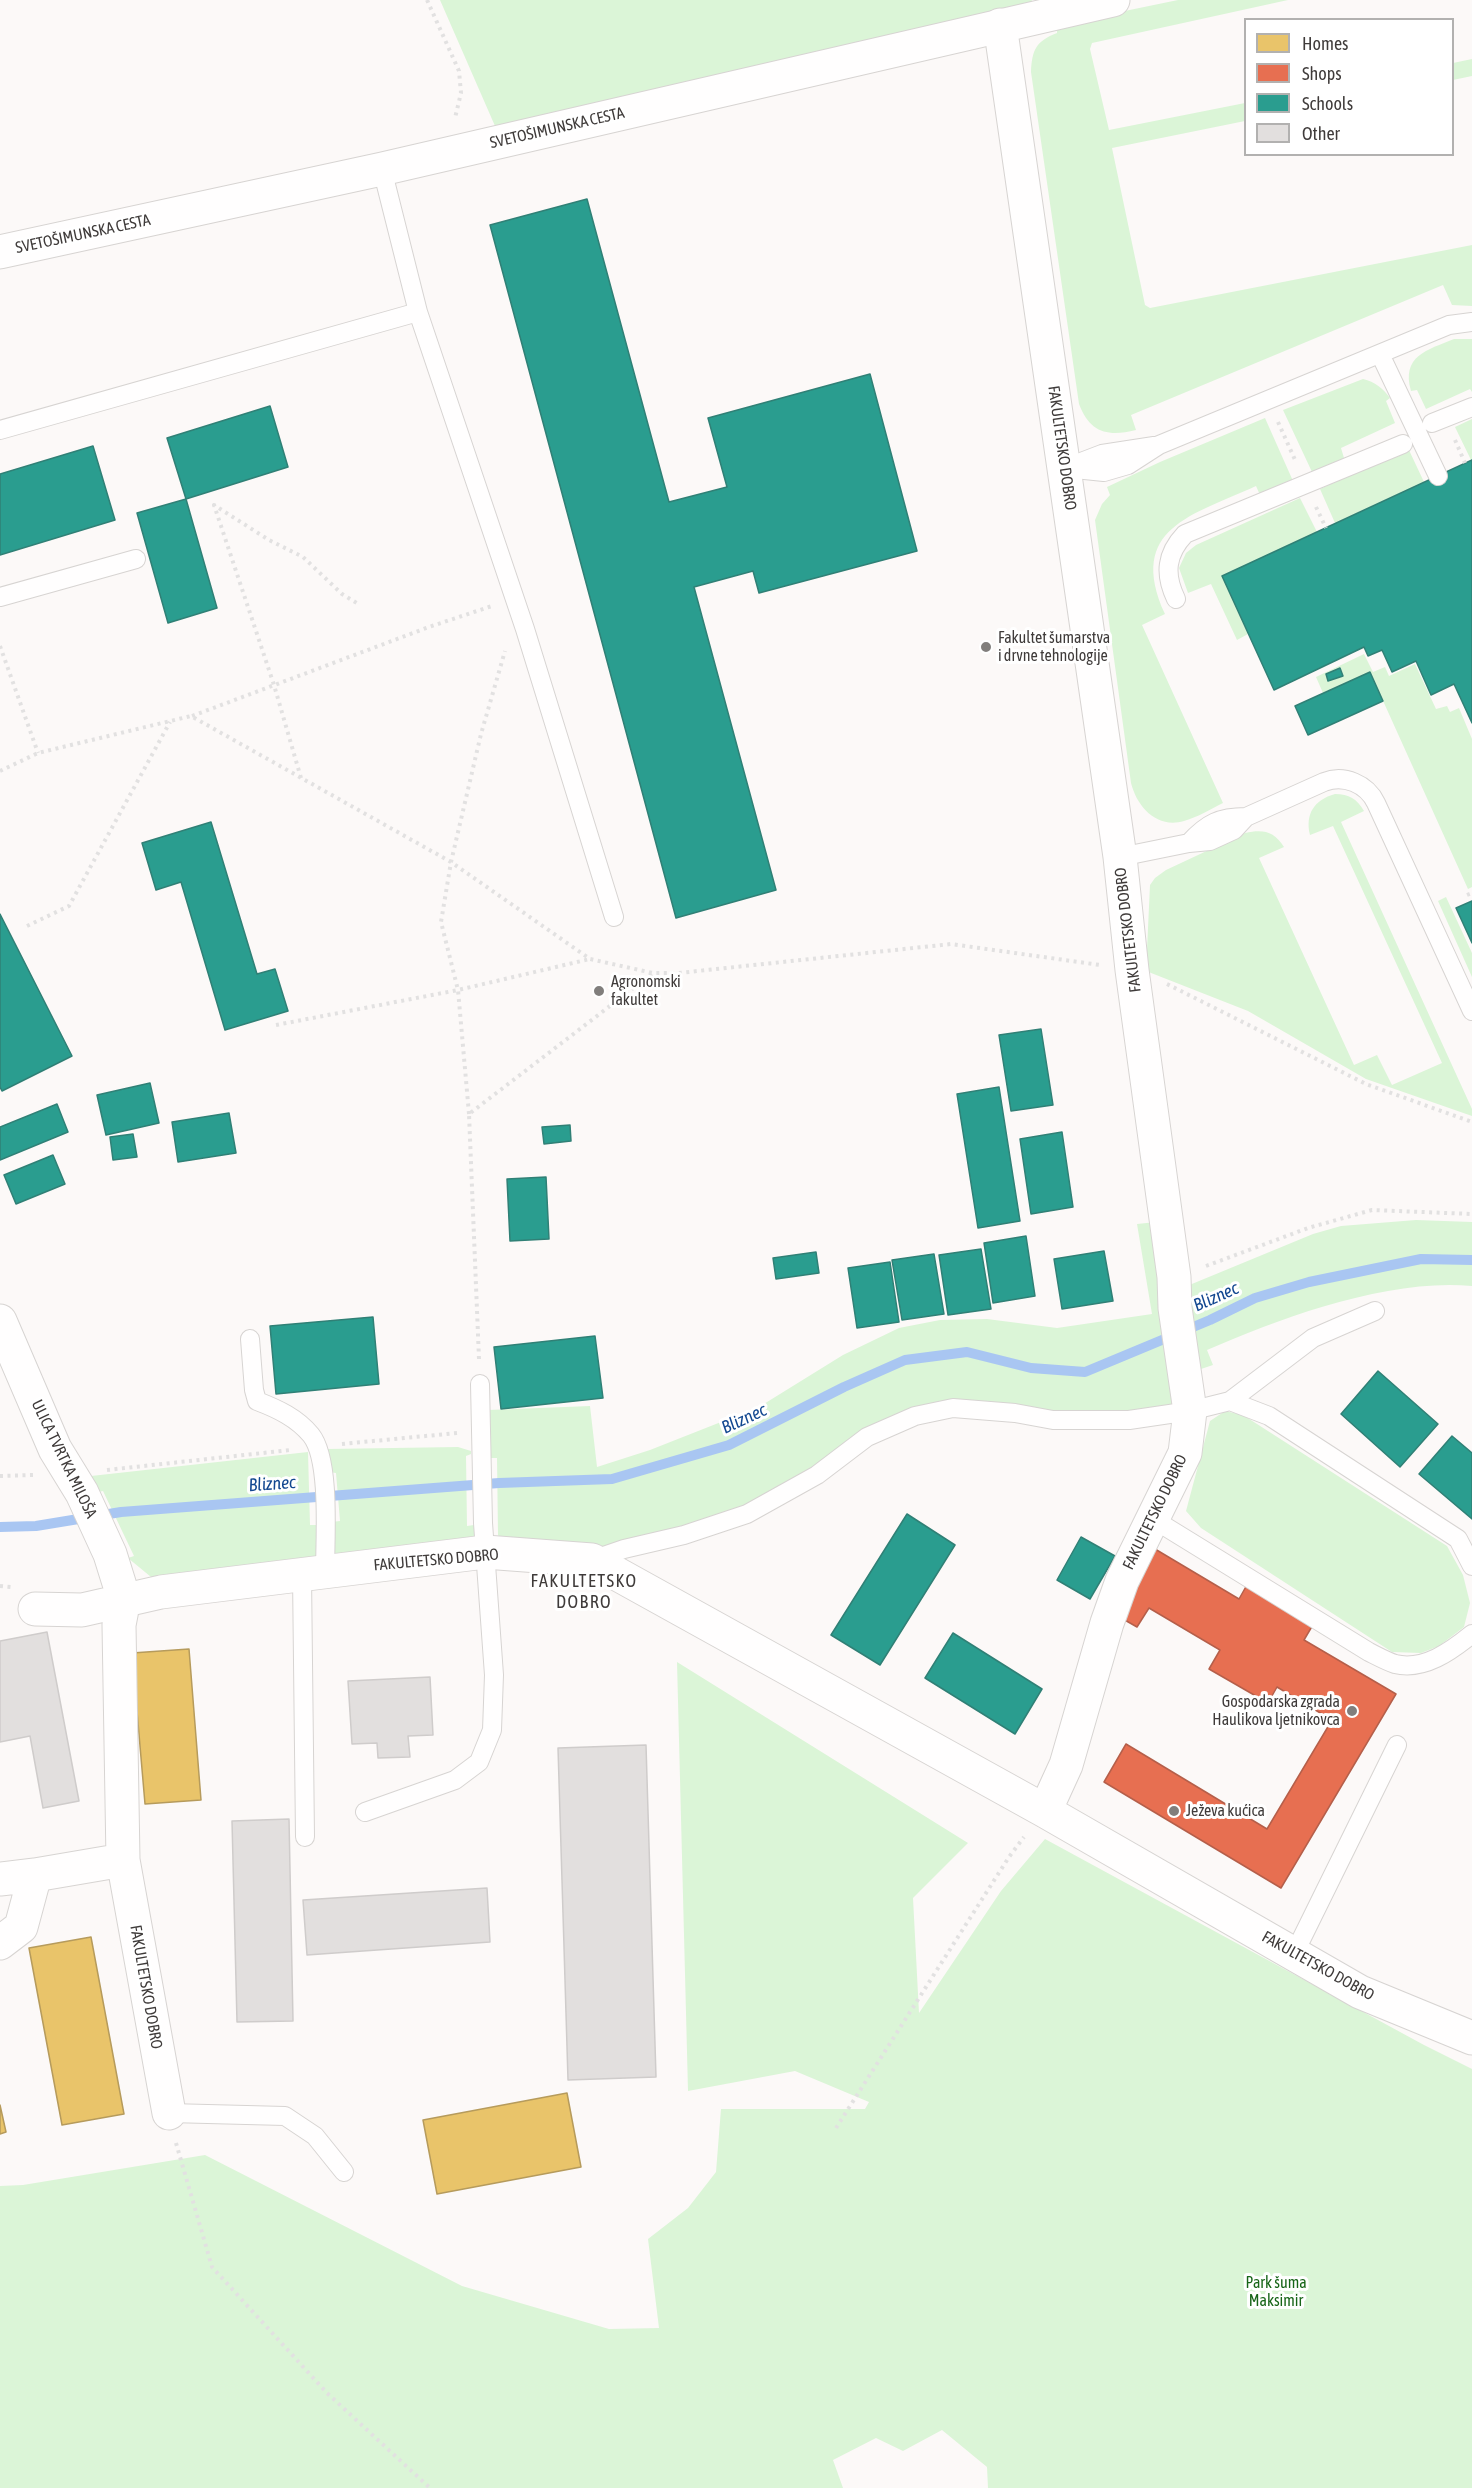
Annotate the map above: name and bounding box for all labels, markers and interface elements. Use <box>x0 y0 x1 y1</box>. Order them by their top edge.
legend <box>1244 18 1454 156</box>
text: Homes <box>1302 33 1348 54</box>
text: Shops <box>1302 63 1342 84</box>
text: Schools <box>1302 93 1353 114</box>
street label: SVETOŠIMUNSKA CESTA <box>488 103 626 153</box>
text: Other <box>1302 123 1340 144</box>
street label: SVETOŠIMUNSKA CESTA <box>14 210 152 258</box>
street label: FAKULTETSKO DOBRO <box>1044 384 1080 512</box>
place label: Fakultet šumarstva i drvne tehnologije <box>998 628 1110 666</box>
marker: Fakultet šumarstva i drvne tehnologije <box>979 640 993 654</box>
street label: FAKULTETSKO DOBRO <box>1111 867 1145 993</box>
place label: Agronomski fakultet <box>611 972 681 1010</box>
marker: Agronomski fakultet <box>592 984 606 998</box>
water label: Bliznec <box>1190 1278 1242 1316</box>
street label: ULICA TVRTKA MILOŠA <box>27 1397 101 1521</box>
water label: Bliznec <box>718 1399 770 1439</box>
street label: FAKULTETSKO DOBRO <box>1119 1451 1191 1573</box>
water label: Bliznec <box>248 1472 296 1496</box>
street label: FAKULTETSKO DOBRO <box>373 1545 499 1575</box>
district label: FAKULTETSKO DOBRO <box>531 1570 637 1612</box>
place label: Gospodarska zgrada Haulikova ljetnikovca <box>1212 1692 1340 1730</box>
marker: Gospodarska zgrada Haulikova ljetnikovca <box>1345 1704 1359 1718</box>
place label: Ježeva kućica <box>1186 1801 1265 1821</box>
marker: Ježeva kućica <box>1167 1804 1181 1818</box>
street label: FAKULTETSKO DOBRO <box>126 1924 166 2050</box>
street label: FAKULTETSKO DOBRO <box>1258 1927 1378 2005</box>
park label: Park šuma Maksimir <box>1245 2273 1307 2311</box>

